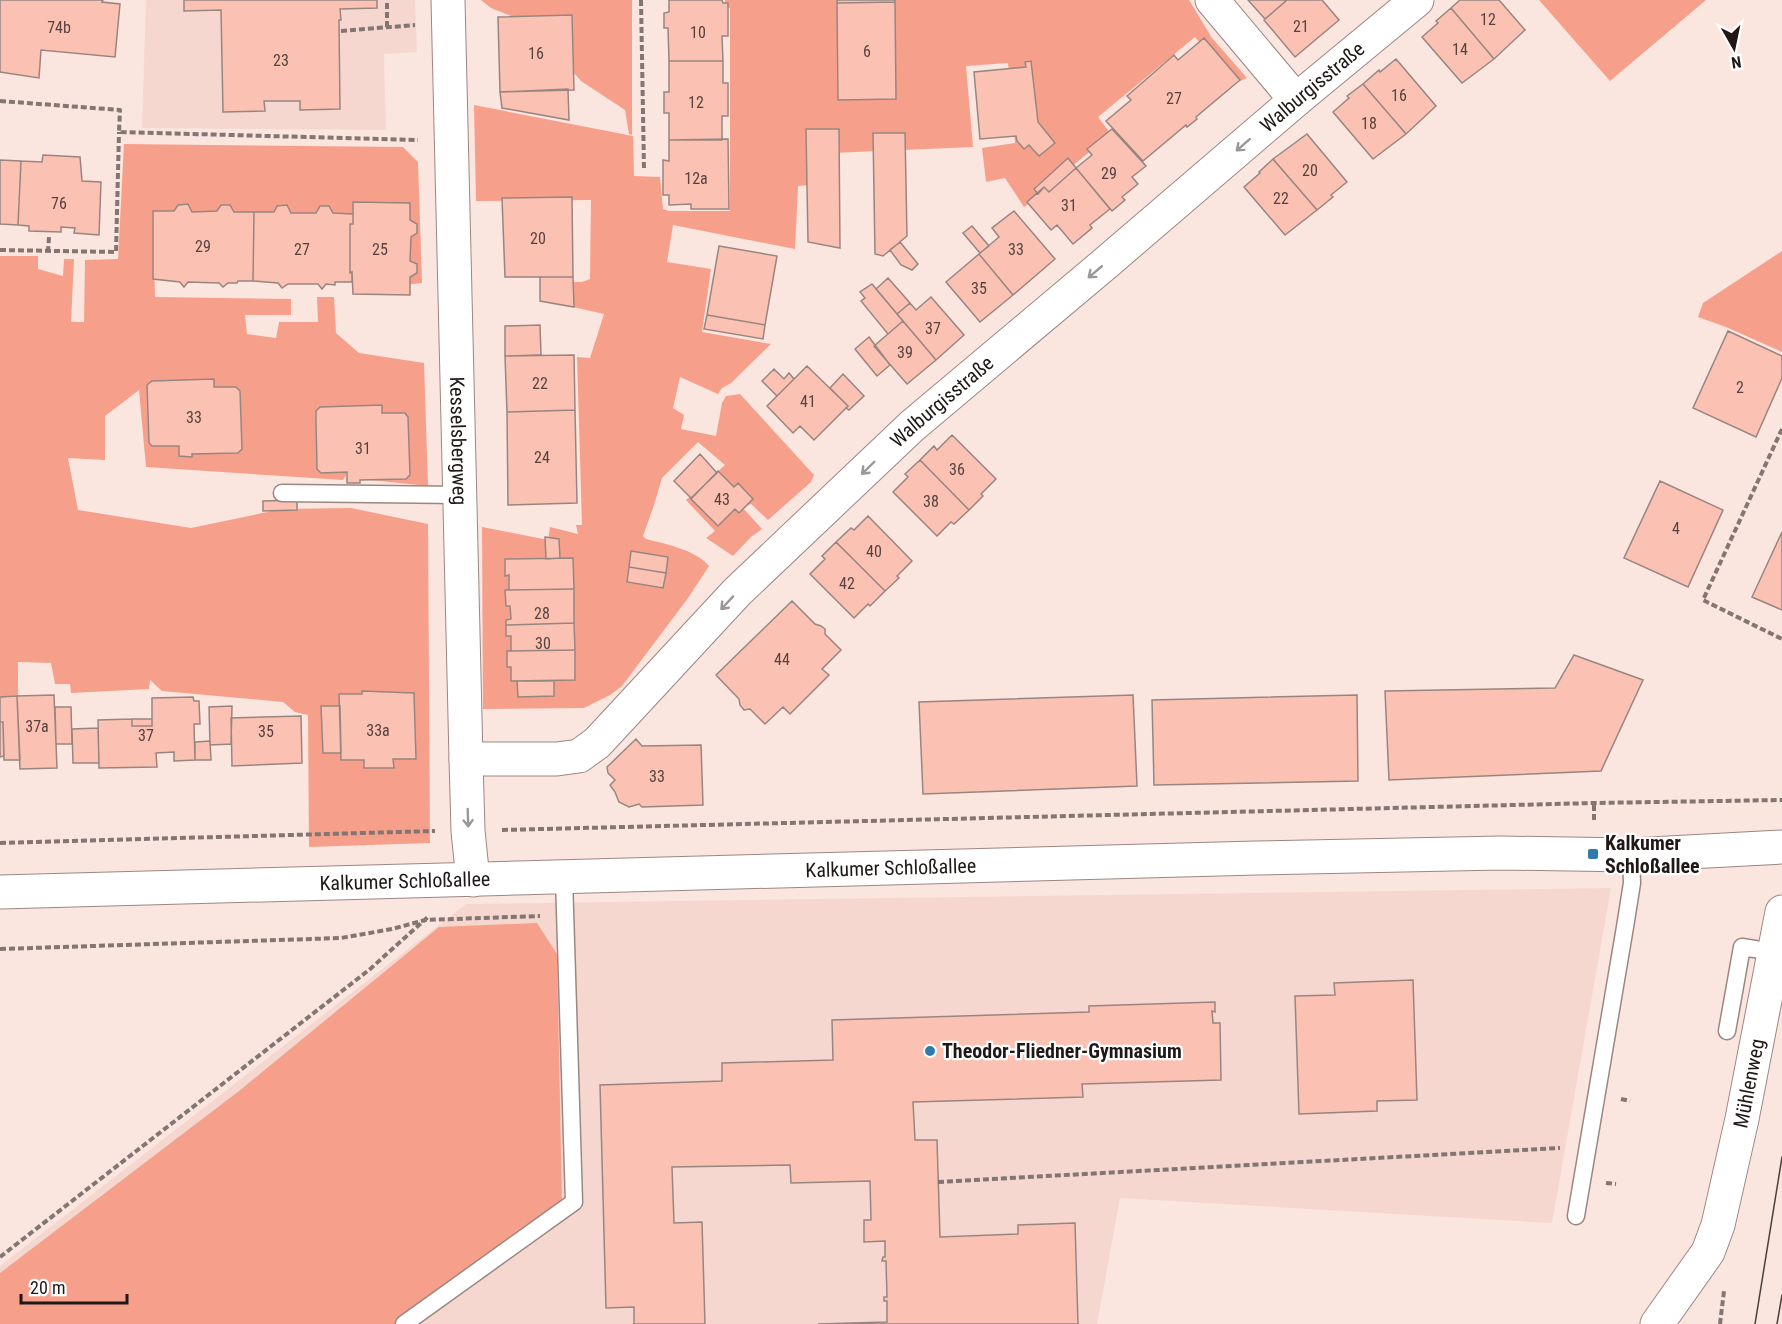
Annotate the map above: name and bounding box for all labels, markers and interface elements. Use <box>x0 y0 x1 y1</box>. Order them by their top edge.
house number: 12 <box>1480 10 1496 29</box>
house number: 21 <box>1293 17 1309 36</box>
house number: 74b <box>47 18 71 37</box>
north arrow <box>1704 18 1764 78</box>
house number: 10 <box>690 23 706 42</box>
street label: Walburgisstraße <box>1255 37 1369 137</box>
house number: 14 <box>1452 40 1468 59</box>
house number: 6 <box>863 42 871 61</box>
house number: 16 <box>528 44 544 63</box>
house number: 23 <box>273 51 289 70</box>
text: N <box>1730 52 1743 72</box>
house number: 16 <box>1391 86 1407 105</box>
house number: 27 <box>1166 89 1182 108</box>
house number: 12 <box>688 93 704 112</box>
house number: 18 <box>1361 114 1377 133</box>
one-way arrow <box>1236 138 1251 152</box>
house number: 20 <box>1302 161 1318 180</box>
house number: 29 <box>1101 164 1117 183</box>
house number: 12a <box>684 169 708 188</box>
house number: 22 <box>1273 189 1289 208</box>
house number: 76 <box>51 194 67 213</box>
house number: 31 <box>1061 196 1077 215</box>
house number: 20 <box>530 229 546 248</box>
house number: 29 <box>195 237 211 256</box>
house number: 27 <box>294 240 310 259</box>
house number: 25 <box>372 240 388 259</box>
house number: 33 <box>1008 240 1024 259</box>
one-way arrow <box>1088 265 1103 279</box>
house number: 35 <box>971 279 987 298</box>
house number: 37 <box>925 319 941 338</box>
house number: 39 <box>897 343 913 362</box>
street label: Walburgisstraße <box>885 351 998 452</box>
house number: 22 <box>532 374 548 393</box>
street label: Kesselsbergweg <box>445 376 472 505</box>
house number: 2 <box>1736 378 1744 397</box>
house number: 41 <box>800 392 816 411</box>
house number: 33 <box>186 408 202 427</box>
house number: 31 <box>355 439 371 458</box>
house number: 24 <box>534 448 550 467</box>
house number: 36 <box>949 460 965 479</box>
one-way arrow <box>860 461 875 475</box>
house number: 43 <box>714 490 730 509</box>
house number: 38 <box>923 492 939 511</box>
house number: 4 <box>1672 519 1680 538</box>
house number: 40 <box>866 542 882 561</box>
house number: 42 <box>839 574 855 593</box>
one-way arrow <box>720 595 734 610</box>
house number: 28 <box>534 604 550 623</box>
house number: 30 <box>535 634 551 653</box>
house number: 44 <box>774 650 790 669</box>
house number: 37a <box>25 717 49 736</box>
house number: 33a <box>366 721 390 740</box>
house number: 35 <box>258 722 274 741</box>
house number: 37 <box>138 726 154 745</box>
house number: 33 <box>649 767 665 786</box>
one-way arrow <box>462 807 473 827</box>
place label: Kalkumer Schloßallee <box>1605 831 1700 878</box>
marker: Kalkumer Schloßallee <box>1586 847 1600 861</box>
street label: Kalkumer Schloßallee <box>805 854 976 882</box>
street label: Kalkumer Schloßallee <box>319 867 491 895</box>
street label: Mühlenweg <box>1728 1037 1769 1130</box>
place label: Theodor-Fliedner-Gymnasium <box>942 1039 1182 1063</box>
marker: Theodor-Fliedner-Gymnasium <box>923 1044 937 1058</box>
scale bar <box>21 1267 128 1305</box>
text: 20 m <box>30 1277 65 1298</box>

